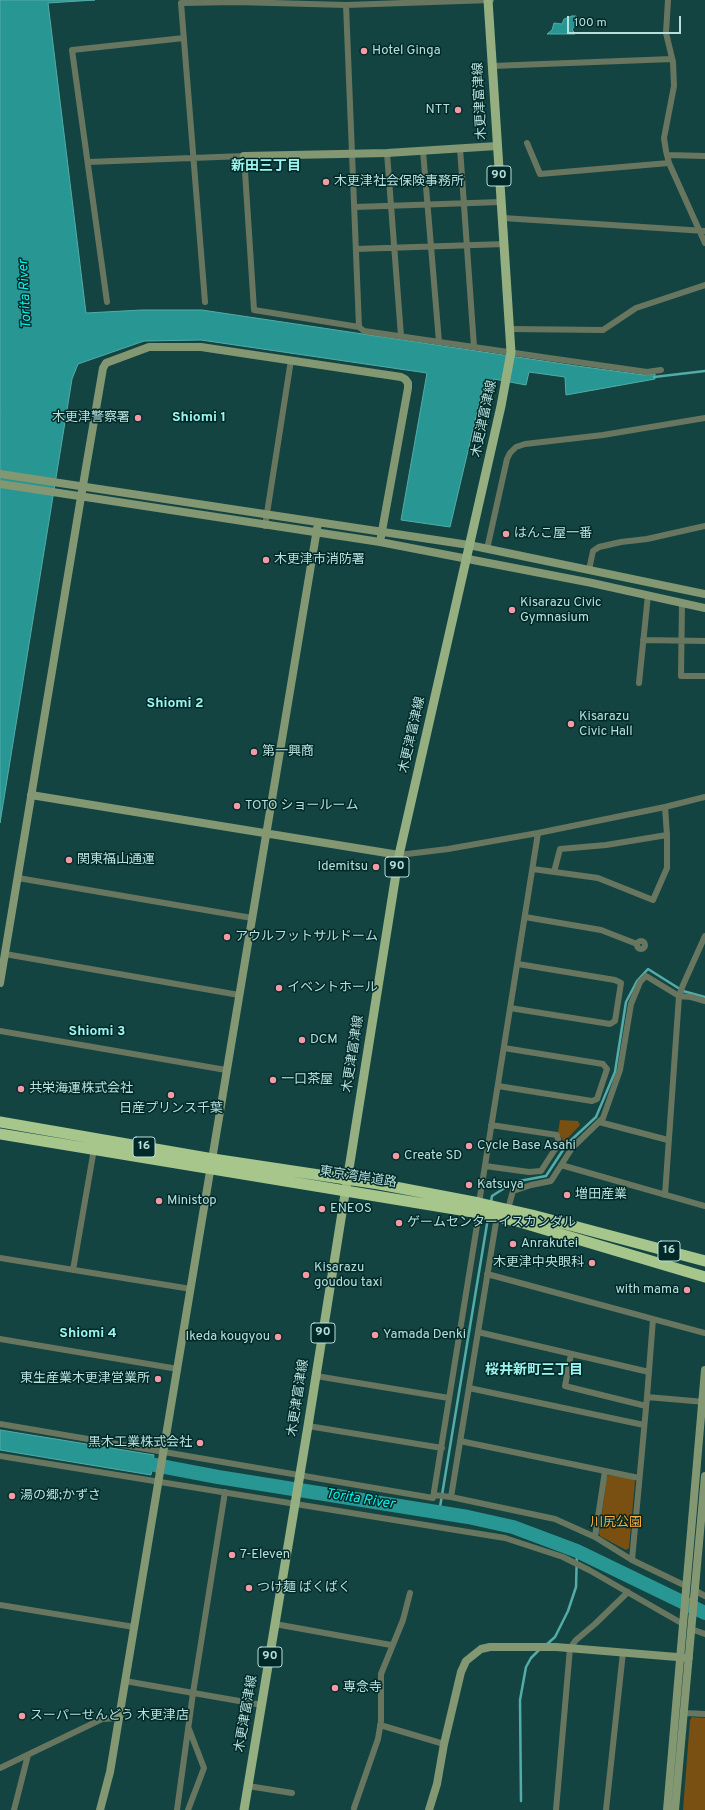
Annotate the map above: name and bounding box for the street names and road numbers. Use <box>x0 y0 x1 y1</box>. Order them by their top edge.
street label: 木更津富津線 <box>471 62 491 140</box>
road number: 90 <box>487 166 511 186</box>
street label: 木更津富津線 <box>469 379 501 459</box>
street label: 木更津富津線 <box>397 695 429 775</box>
road number: 90 <box>385 857 409 877</box>
street label: 木更津富津線 <box>340 1014 368 1094</box>
road number: 16 <box>133 1137 155 1157</box>
street label: 東京湾岸道路 <box>318 1164 398 1192</box>
road number: 16 <box>658 1241 680 1261</box>
road number: 90 <box>311 1323 335 1343</box>
street label: 木更津富津線 <box>285 1358 313 1438</box>
road number: 90 <box>258 1647 282 1667</box>
street label: 木更津富津線 <box>233 1674 261 1754</box>

